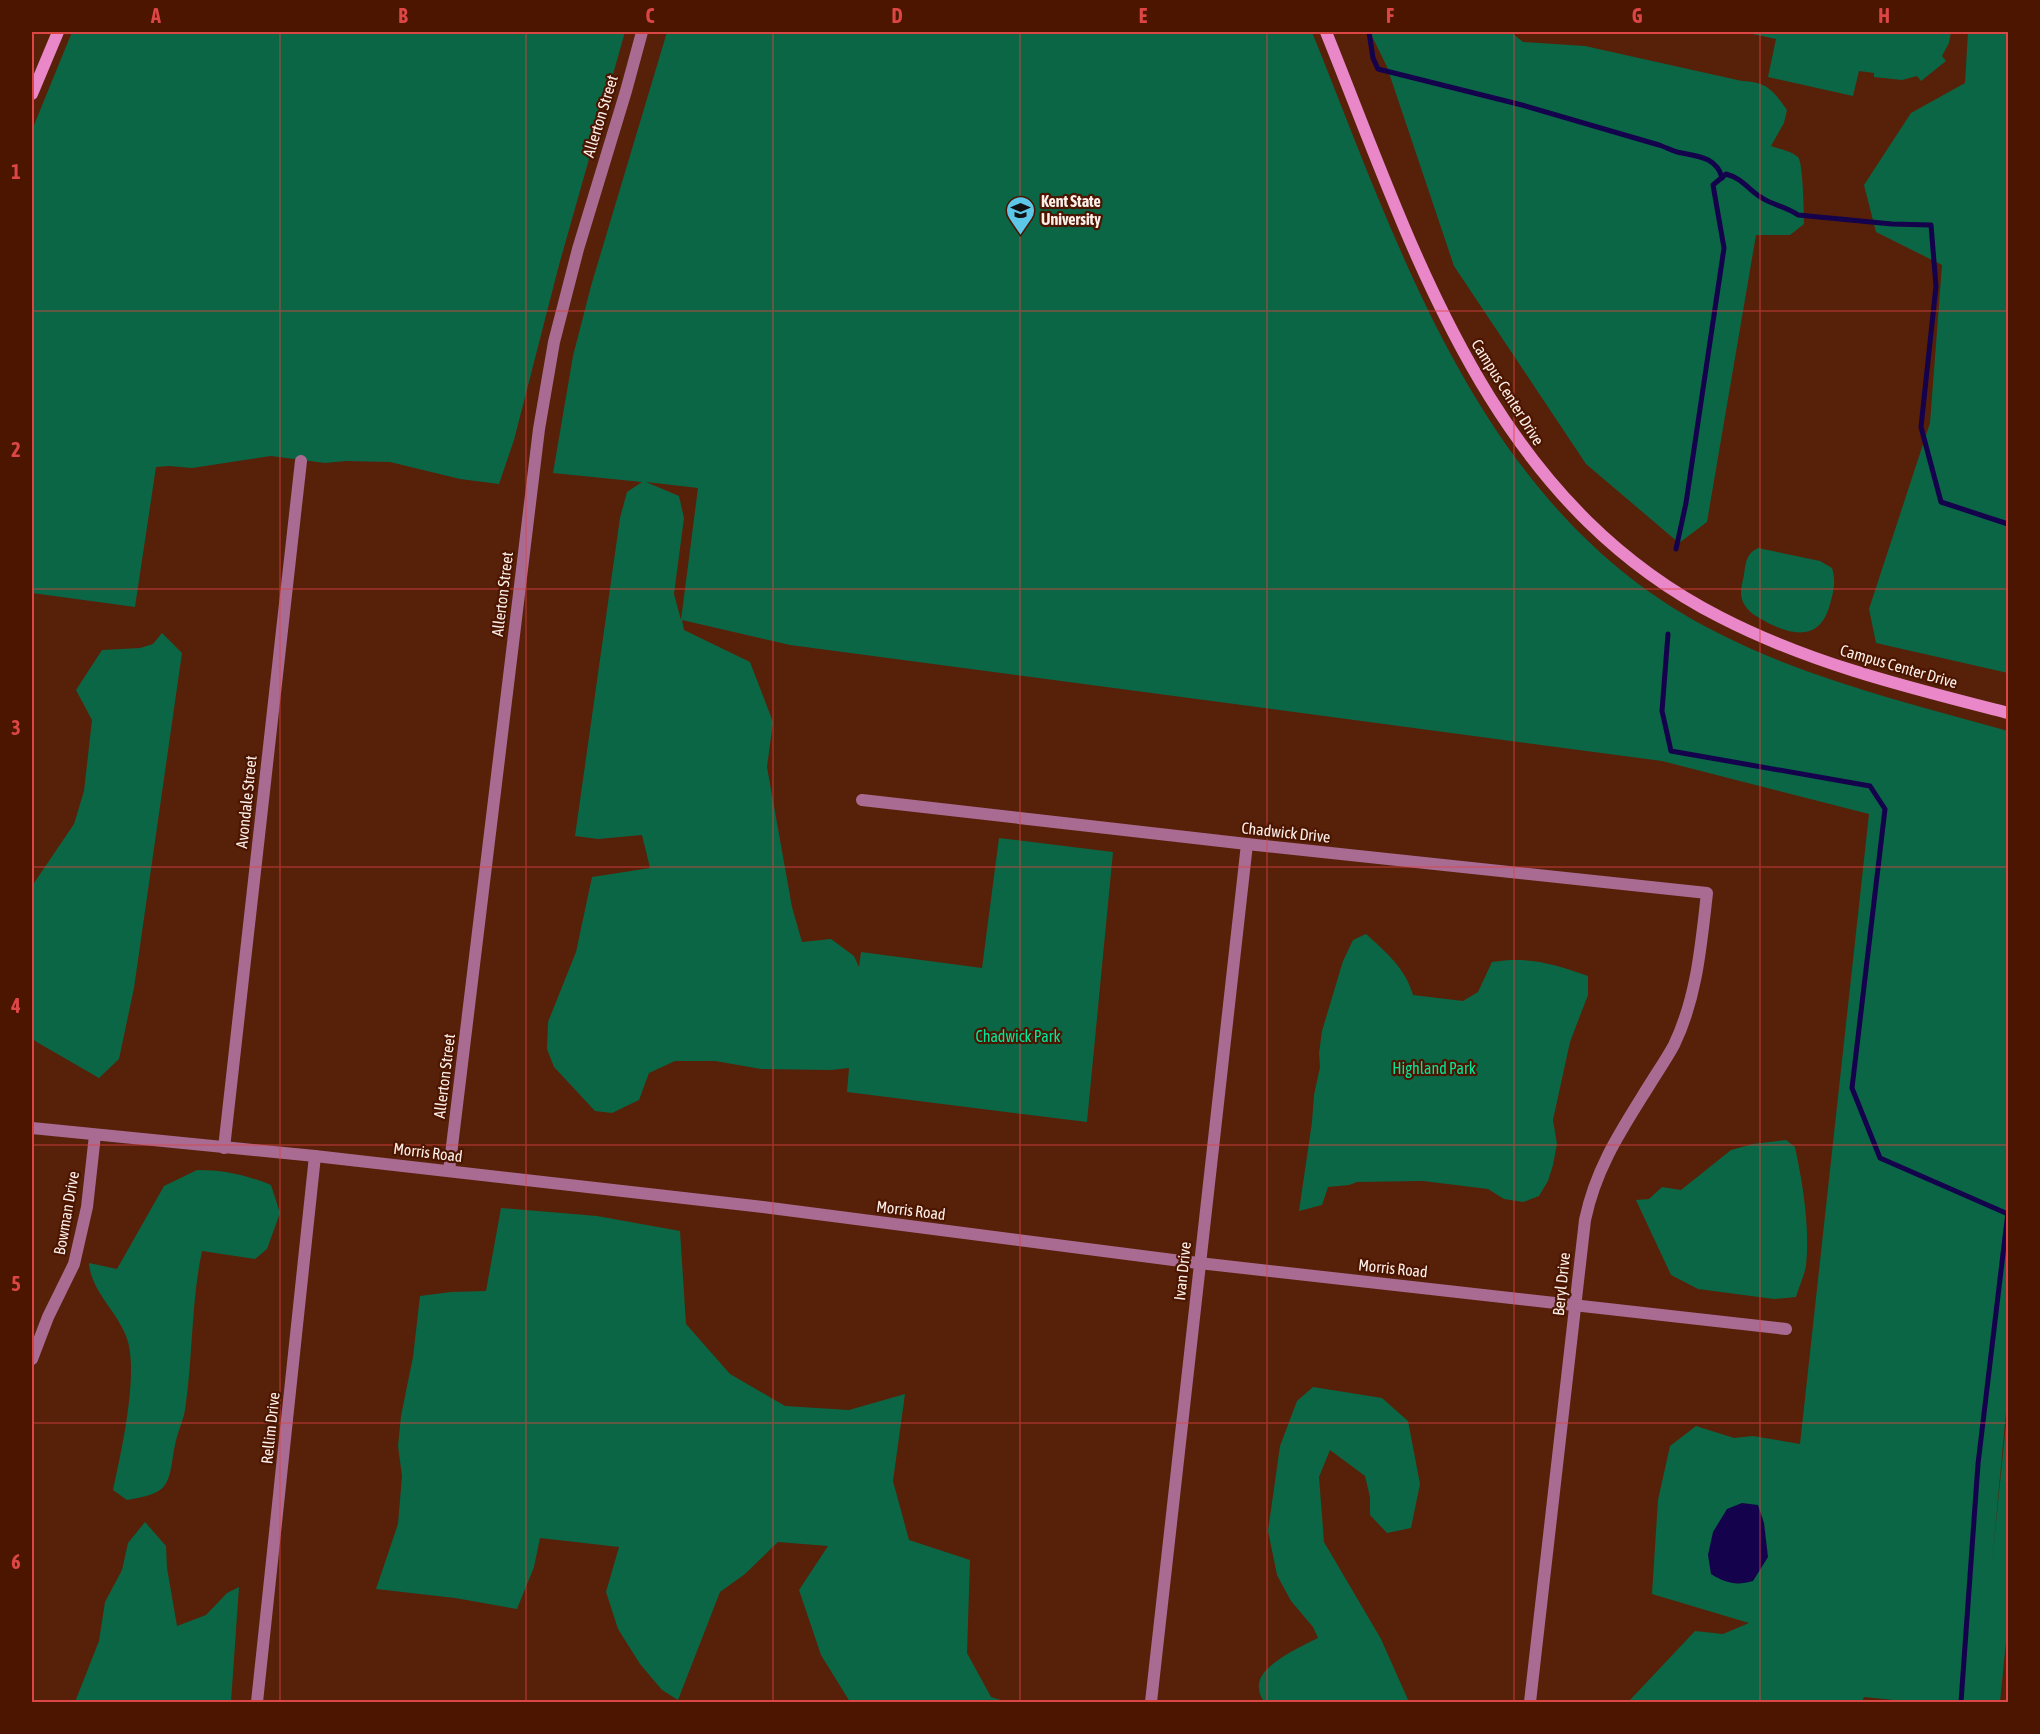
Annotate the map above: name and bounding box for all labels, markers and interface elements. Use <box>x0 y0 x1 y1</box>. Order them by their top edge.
text: A <box>150 4 161 27</box>
text: B <box>398 4 408 27</box>
text: C <box>646 4 655 27</box>
text: D <box>891 4 903 27</box>
text: E <box>1139 4 1148 27</box>
text: F <box>1386 4 1394 27</box>
text: G <box>1632 4 1643 27</box>
text: H <box>1878 4 1890 27</box>
street label: Allerton Street <box>579 72 621 159</box>
text: 1 <box>11 160 21 183</box>
place label: Kent State University <box>1041 192 1101 228</box>
school or university icon: Kent State University <box>1004 194 1036 236</box>
street label: Campus Center Drive <box>1467 336 1548 449</box>
text: 2 <box>11 438 21 461</box>
street label: Allerton Street <box>488 550 516 637</box>
street label: Campus Center Drive <box>1838 641 1960 692</box>
text: 3 <box>11 716 21 739</box>
street label: Avondale Street <box>232 754 260 849</box>
street label: Chadwick Drive <box>1241 818 1331 846</box>
text: 4 <box>10 994 21 1017</box>
park label: Chadwick Park <box>975 1027 1061 1045</box>
street label: Allerton Street <box>430 1032 458 1119</box>
park label: Highland Park <box>1392 1059 1476 1078</box>
street label: Morris Road <box>392 1139 464 1165</box>
street label: Bowman Drive <box>50 1170 82 1256</box>
street label: Morris Road <box>875 1197 947 1223</box>
street label: Ivan Drive <box>1170 1241 1194 1301</box>
street label: Beryl Drive <box>1549 1251 1574 1317</box>
street label: Morris Road <box>1357 1255 1429 1281</box>
text: 5 <box>11 1272 21 1295</box>
street label: Rellim Drive <box>257 1391 283 1465</box>
text: 6 <box>11 1550 21 1573</box>

